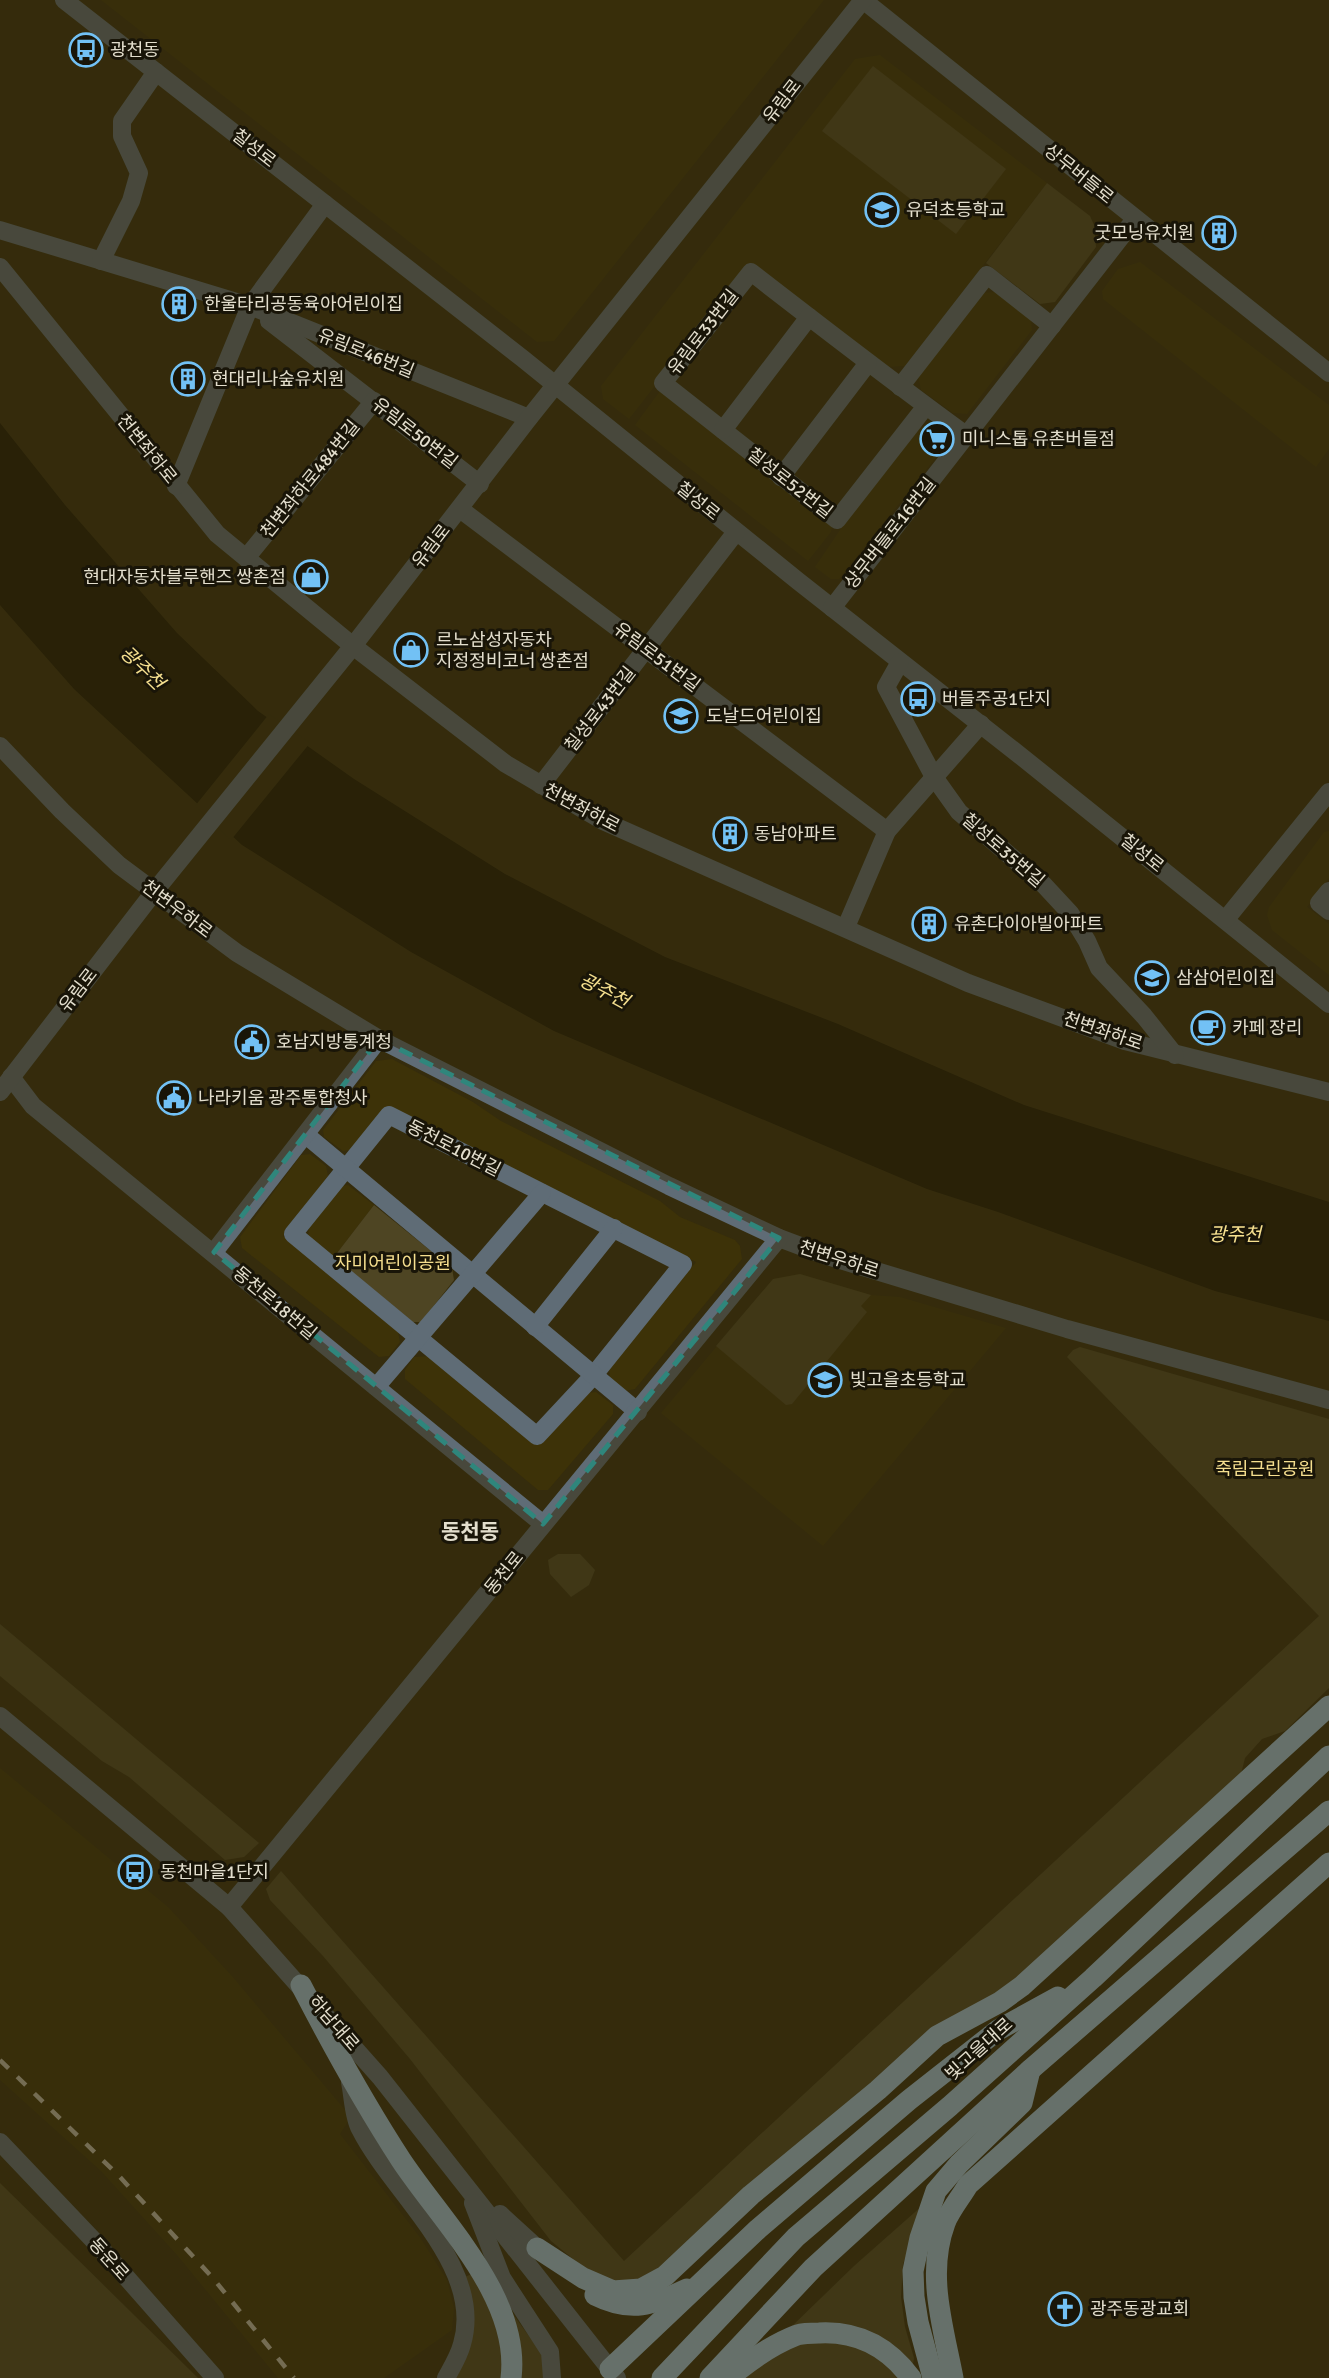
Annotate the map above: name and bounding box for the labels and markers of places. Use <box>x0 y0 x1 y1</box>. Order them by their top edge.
bus stop icon: 광천동 <box>67 31 105 69</box>
place label: 광천동 <box>110 39 160 61</box>
school or university icon: 유덕초등학교 <box>863 191 901 229</box>
place label: 유덕초등학교 <box>906 199 1005 221</box>
building icon: 굿모닝유치원 <box>1200 214 1238 252</box>
place label: 굿모닝유치원 <box>1095 222 1194 244</box>
building icon: 한울타리공동육아어린이집 <box>160 285 198 323</box>
place label: 한울타리공동육아어린이집 <box>204 293 403 315</box>
building icon: 현대리나숲유치원 <box>169 360 207 398</box>
place label: 현대리나숲유치원 <box>212 368 344 390</box>
supermarket icon: 미니스톱 유촌버들점 <box>918 420 956 458</box>
place label: 미니스톱 유촌버들점 <box>962 428 1115 450</box>
shop icon: 현대자동차블루핸즈 쌍촌점 <box>292 558 330 596</box>
place label: 현대자동차블루핸즈 쌍촌점 <box>83 566 286 588</box>
place label: 르노삼성자동차 지정정비코너 쌍촌점 <box>436 629 589 672</box>
shop icon: 르노삼성자동차 지정정비코너 쌍촌점 <box>392 631 430 669</box>
bus stop icon: 버들주공1단지 <box>899 680 937 718</box>
place label: 버들주공1단지 <box>942 688 1051 710</box>
school or university icon: 도날드어린이집 <box>662 697 700 735</box>
place label: 도날드어린이집 <box>706 705 822 727</box>
building icon: 동남아파트 <box>711 815 749 853</box>
place label: 동남아파트 <box>754 823 837 845</box>
building icon: 유촌다이아빌아파트 <box>910 905 948 943</box>
place label: 유촌다이아빌아파트 <box>954 913 1103 935</box>
school or university icon: 삼삼어린이집 <box>1133 959 1171 997</box>
place label: 삼삼어린이집 <box>1176 967 1275 989</box>
cafe icon: 카페 장리 <box>1189 1009 1227 1047</box>
place label: 카페 장리 <box>1232 1017 1302 1039</box>
public building icon: 호남지방통계청 <box>233 1023 271 1061</box>
place label: 호남지방통계청 <box>276 1031 392 1053</box>
public building icon: 나라키움 광주통합청사 <box>155 1079 193 1117</box>
place label: 나라키움 광주통합청사 <box>198 1087 368 1109</box>
school or university icon: 빛고을초등학교 <box>806 1361 844 1399</box>
place label: 빛고을초등학교 <box>850 1369 966 1391</box>
bus stop icon: 동천마을1단지 <box>116 1853 154 1891</box>
place label: 동천마을1단지 <box>160 1861 269 1883</box>
church icon: 광주동광교회 <box>1046 2290 1084 2328</box>
place label: 광주동광교회 <box>1090 2298 1189 2320</box>

